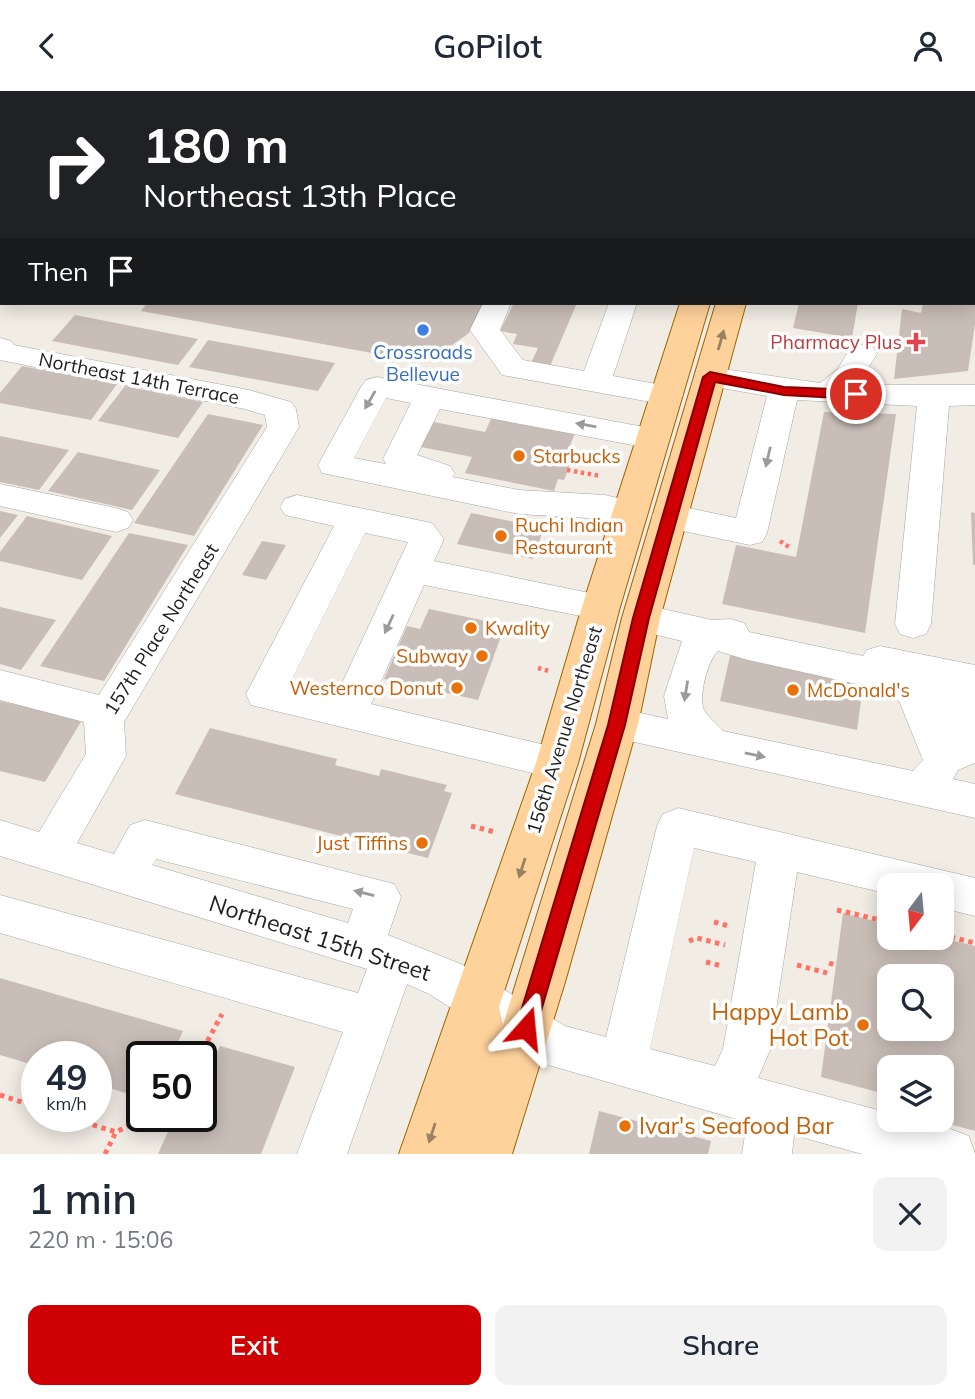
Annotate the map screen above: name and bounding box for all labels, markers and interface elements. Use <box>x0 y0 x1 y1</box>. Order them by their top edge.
text: GoPilot <box>433 26 542 66</box>
icon: back <box>28 27 66 65</box>
icon: person <box>909 27 947 65</box>
text: 180 m <box>143 114 289 175</box>
icon: right <box>28 119 119 210</box>
text: Northeast 13th Place <box>143 175 457 215</box>
icon: arrive <box>102 252 140 290</box>
text: Then <box>28 255 88 288</box>
marker: Crossroads Bellevue <box>415 322 431 338</box>
one-way arrow <box>716 329 726 350</box>
place label: Pharmacy Plus <box>770 330 902 354</box>
marker: Pharmacy Plus <box>908 334 924 350</box>
place label: Crossroads Bellevue <box>373 340 473 386</box>
street label: Northeast 14th Terrace <box>37 347 241 409</box>
pin <box>826 364 886 424</box>
icon: arrive <box>837 375 875 413</box>
one-way arrow <box>364 391 376 410</box>
one-way arrow <box>575 420 597 431</box>
place label: Starbucks <box>533 444 621 468</box>
one-way arrow <box>762 446 773 468</box>
marker: Starbucks <box>511 448 527 464</box>
place label: Ruchi Indian Restaurant <box>515 513 624 559</box>
marker: Ruchi Indian Restaurant <box>493 528 509 544</box>
street label: 157th Place Northeast <box>98 539 224 719</box>
one-way arrow <box>383 614 395 634</box>
place label: Kwality <box>485 616 550 640</box>
marker: Kwality <box>463 620 479 636</box>
street label: 156th Avenue Northeast <box>521 623 607 837</box>
place label: Subway <box>396 644 468 668</box>
marker: Subway <box>474 648 490 664</box>
place label: Westernco Donut <box>290 676 443 700</box>
place label: McDonald's <box>807 678 910 702</box>
marker: Westernco Donut <box>449 680 465 696</box>
one-way arrow <box>680 680 691 702</box>
marker: McDonald's <box>785 682 801 698</box>
one-way arrow <box>744 749 766 760</box>
place label: Just Tiffins <box>316 831 408 855</box>
marker: Just Tiffins <box>414 835 430 851</box>
one-way arrow <box>517 857 527 878</box>
north arrow <box>877 873 954 950</box>
map controls <box>877 873 954 1132</box>
one-way arrow <box>353 887 375 898</box>
street label: Northeast 15th Street <box>206 888 435 987</box>
button: search <box>877 964 954 1041</box>
position arrow <box>489 991 563 1065</box>
place label: Happy Lamb Hot Pot <box>712 997 849 1052</box>
marker: Happy Lamb Hot Pot <box>855 1017 871 1033</box>
speed limit sign: 50 <box>126 1041 217 1132</box>
text: 49 <box>45 1055 88 1099</box>
button: layers <box>877 1055 954 1132</box>
text: km/h <box>46 1092 87 1115</box>
place label: Ivar's Seafood Bar <box>639 1111 834 1140</box>
marker: Ivar's Seafood Bar <box>617 1118 633 1134</box>
one-way arrow <box>426 1123 437 1144</box>
text: 1 min <box>28 1172 137 1225</box>
button: close <box>873 1177 947 1251</box>
text: 220 m · 15:06 <box>28 1225 173 1254</box>
button: Exit <box>28 1305 481 1385</box>
button: Share <box>495 1305 947 1385</box>

